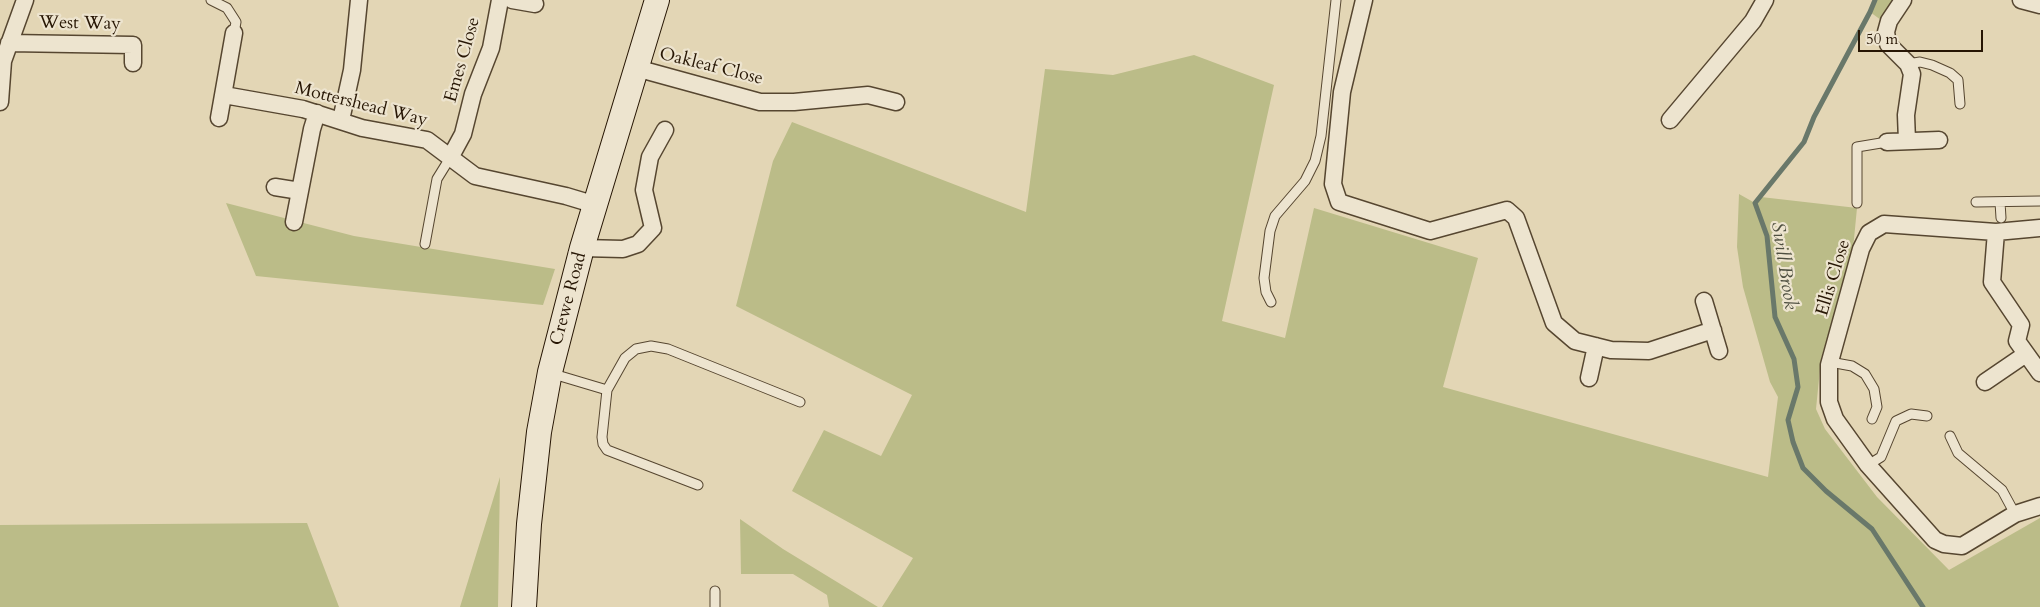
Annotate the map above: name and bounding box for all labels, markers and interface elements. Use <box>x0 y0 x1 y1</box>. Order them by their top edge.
street label: West Way <box>39 12 121 36</box>
street label: Emes Close <box>441 15 485 105</box>
scale bar <box>1860 20 1985 52</box>
text: 50 m <box>1866 29 1898 49</box>
street label: Oakleaf Close <box>657 44 765 90</box>
street label: Mottershead Way <box>292 78 430 132</box>
water label: Swill Brook <box>1765 221 1801 311</box>
street label: Ellis Close <box>1812 237 1856 319</box>
street label: Crewe Road <box>546 250 592 348</box>

